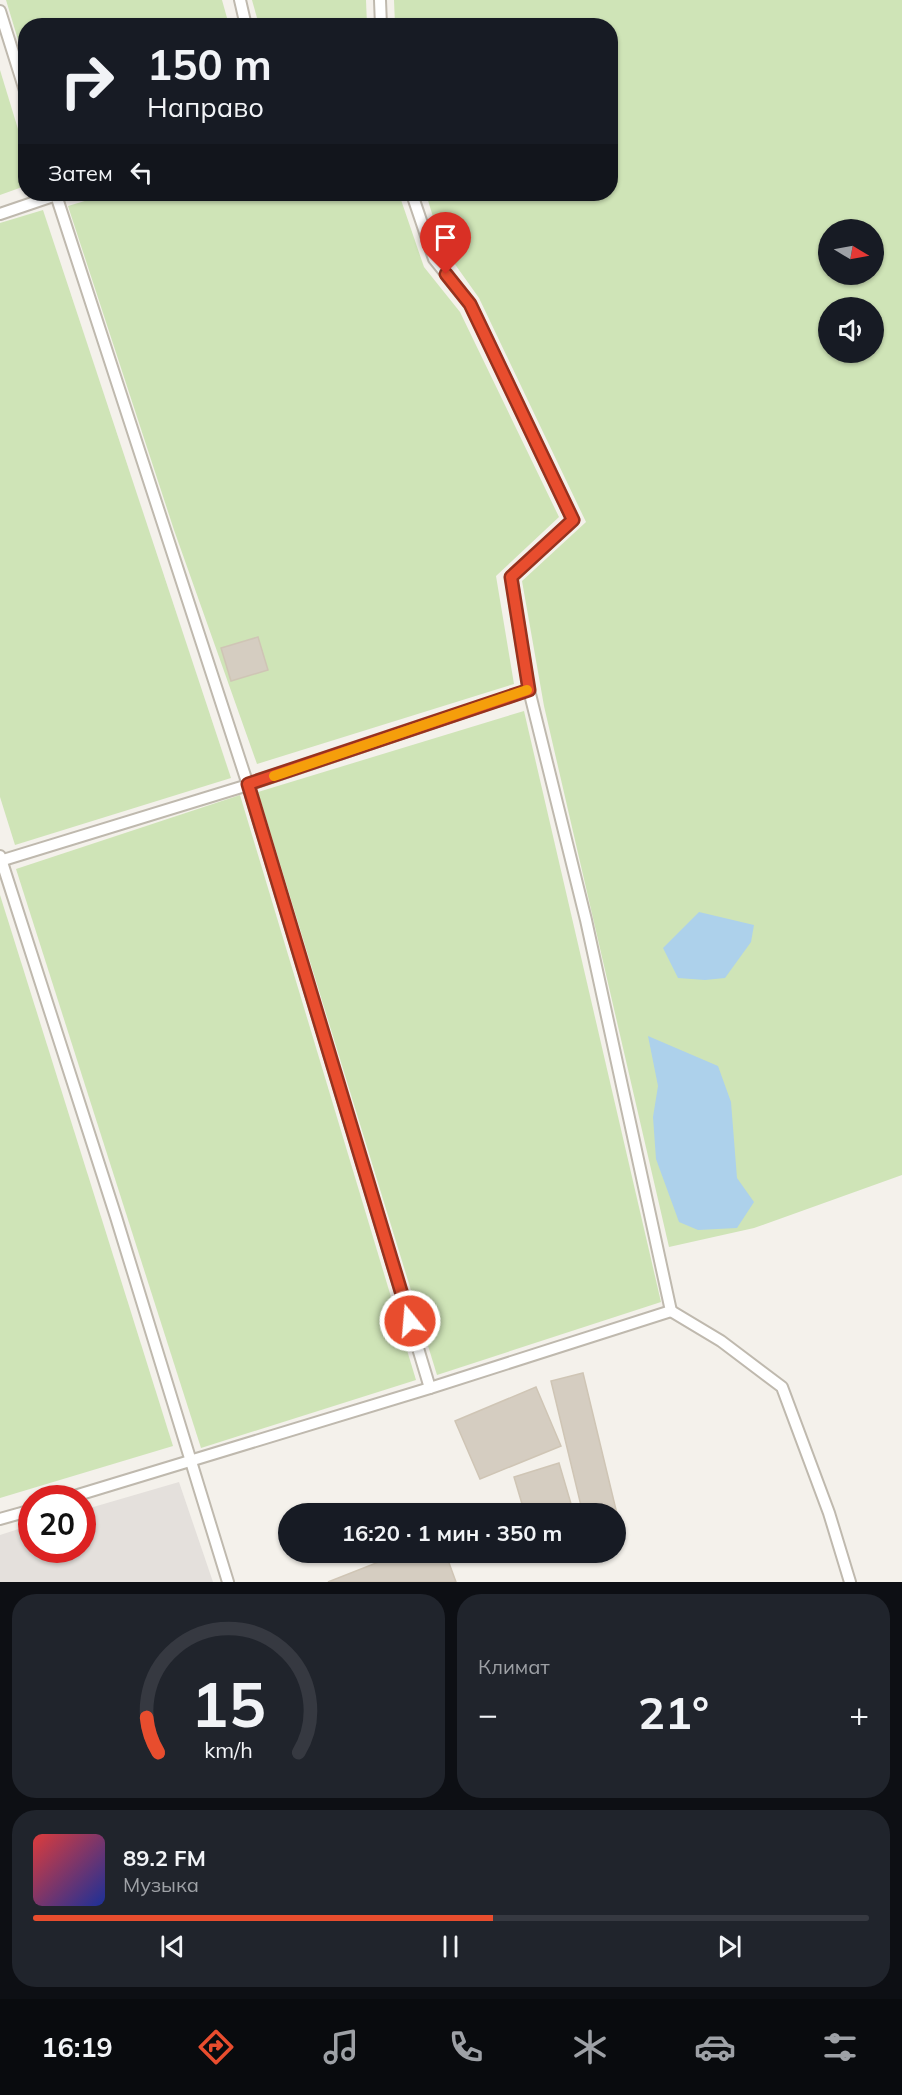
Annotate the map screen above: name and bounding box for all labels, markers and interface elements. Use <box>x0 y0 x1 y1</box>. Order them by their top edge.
text: 150 m <box>147 38 272 91</box>
icon: right <box>48 42 126 120</box>
text: Направо <box>147 90 264 124</box>
icon: left <box>125 156 158 189</box>
text: Затем <box>48 159 113 187</box>
pin <box>420 212 471 274</box>
north arrow <box>818 219 884 285</box>
map controls <box>818 219 884 363</box>
icon: arrive <box>429 221 462 254</box>
button: sound <box>818 297 884 363</box>
position arrow <box>378 1289 442 1353</box>
speed limit sign: 20 <box>18 1485 96 1563</box>
text: 16:20 · 1 мин · 350 m <box>342 1519 562 1547</box>
text: Климат <box>478 1654 550 1679</box>
text: 15 <box>191 1664 266 1743</box>
text: 21° <box>638 1684 709 1740</box>
text: − <box>478 1693 498 1734</box>
text: + <box>849 1693 869 1734</box>
text: km/h <box>204 1736 253 1763</box>
text: 89.2 FM <box>123 1844 206 1872</box>
text: Музыка <box>123 1872 199 1897</box>
icon: previous <box>156 1930 189 1963</box>
icon: pause <box>434 1930 467 1963</box>
icon: next <box>713 1930 746 1963</box>
icon: directions <box>195 2026 237 2068</box>
icon: music <box>320 2026 362 2068</box>
icon: phone <box>445 2026 487 2068</box>
icon: climate <box>569 2026 611 2068</box>
icon: car <box>694 2026 736 2068</box>
icon: filters <box>819 2026 861 2068</box>
text: 16:19 <box>41 2030 113 2064</box>

